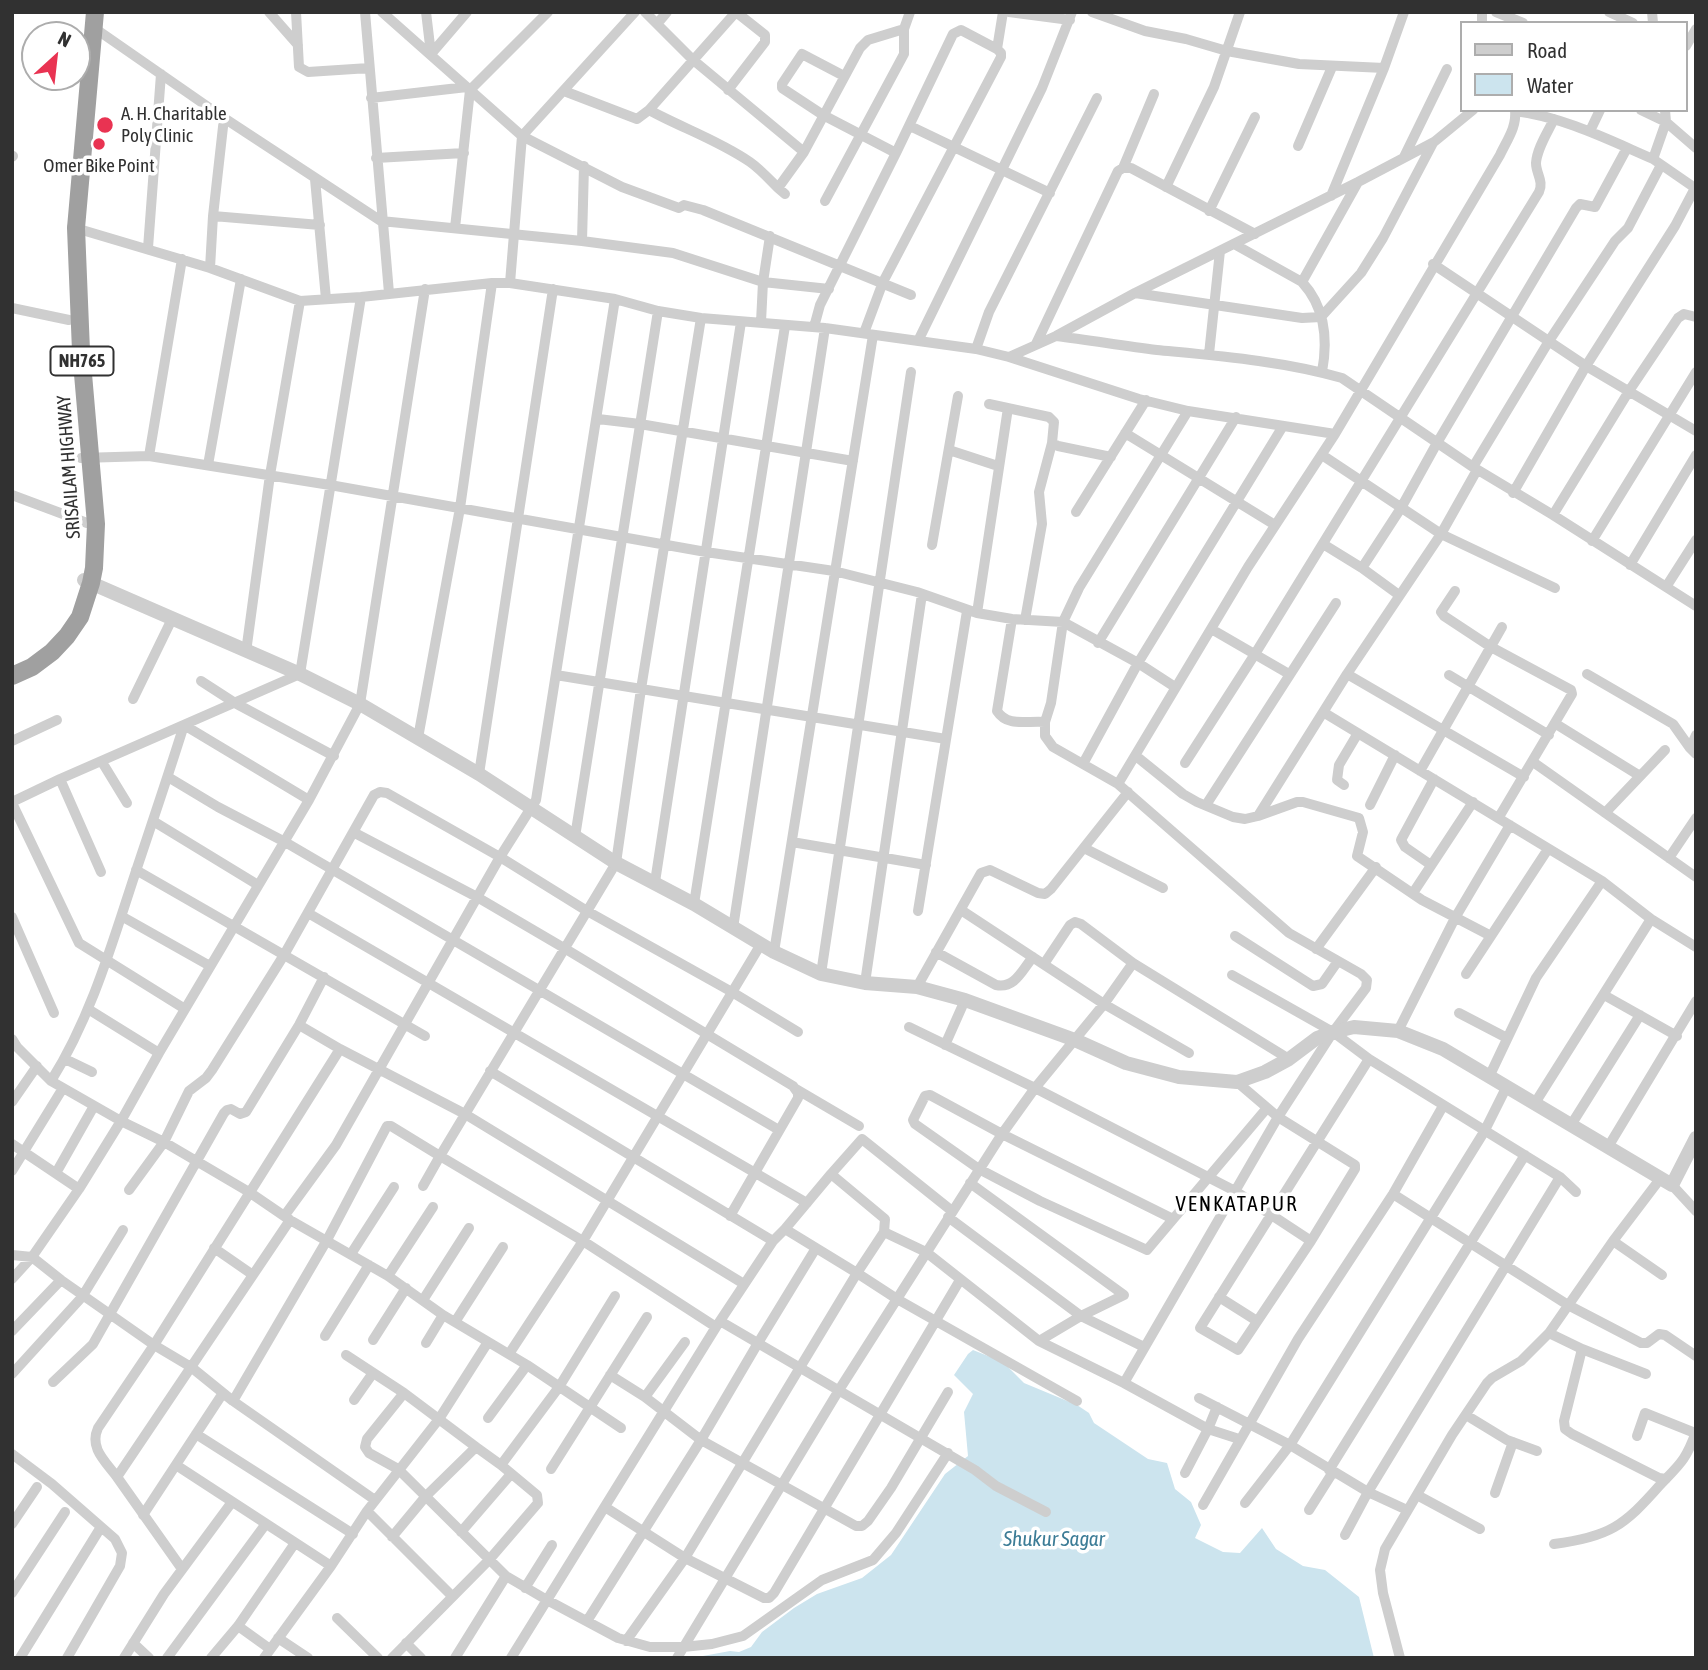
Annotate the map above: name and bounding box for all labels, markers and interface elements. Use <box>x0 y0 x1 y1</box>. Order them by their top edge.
north arrow <box>21 21 91 91</box>
legend <box>1460 21 1687 112</box>
text: N <box>55 27 75 51</box>
text: Road <box>1527 38 1567 62</box>
text: Water <box>1527 73 1573 97</box>
place label: A. H. Charitable Poly Clinic <box>121 103 227 147</box>
marker: A. H. Charitable Poly Clinic <box>95 115 115 135</box>
marker: Omer Bike Point <box>91 136 107 152</box>
place label: Omer Bike Point <box>43 155 155 177</box>
road number: NH765 <box>50 346 114 376</box>
street label: SRISAILAM HIGHWAY <box>53 395 85 539</box>
district label: VENKATAPUR <box>1177 1191 1297 1217</box>
water label: Shukur Sagar <box>1003 1526 1105 1552</box>

